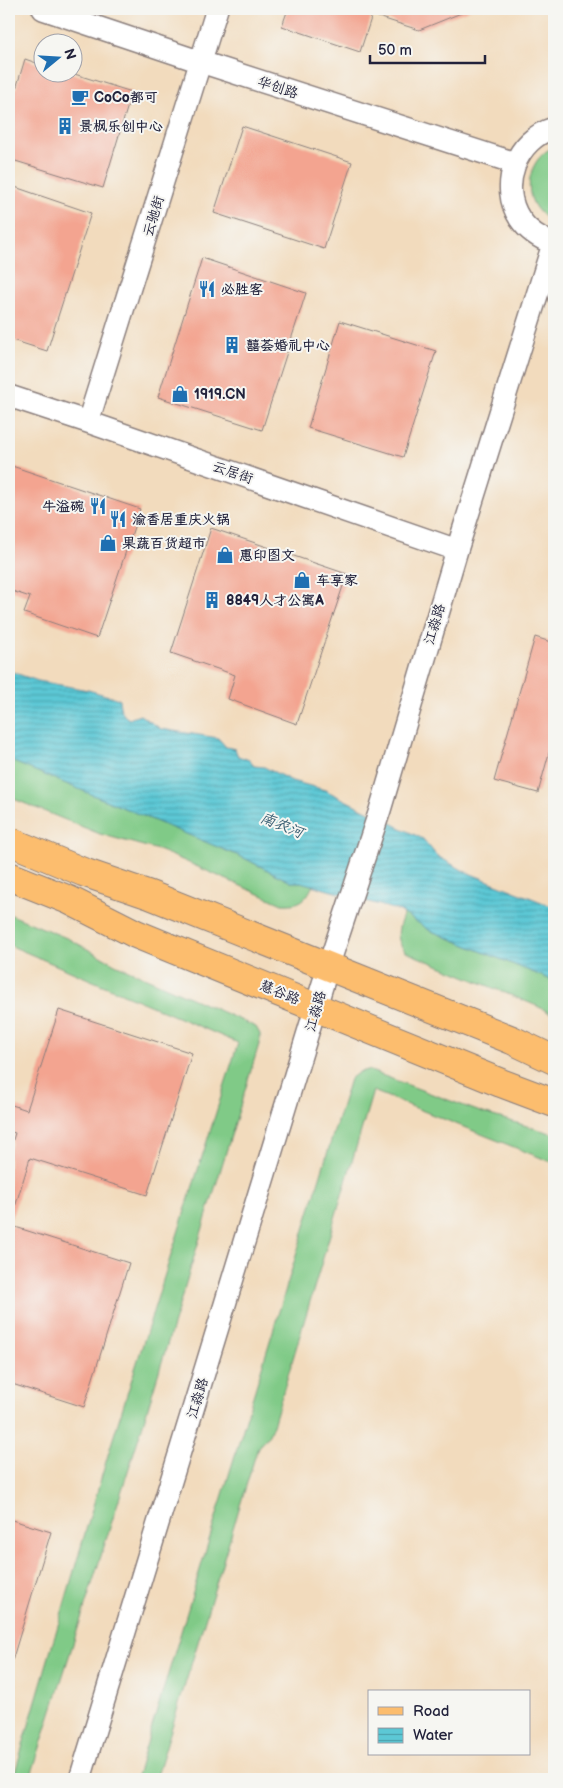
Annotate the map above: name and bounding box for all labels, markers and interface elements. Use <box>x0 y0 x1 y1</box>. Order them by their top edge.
north arrow <box>32 32 82 82</box>
scale bar <box>370 32 486 64</box>
text: 50 m <box>378 41 412 60</box>
text: N <box>60 47 80 62</box>
street label: 华创路 <box>255 73 300 102</box>
cafe icon: CoCo都可 <box>70 87 90 107</box>
place label: CoCo都可 <box>94 89 158 106</box>
building icon: 景枫乐创中心 <box>55 116 75 136</box>
place label: 景枫乐创中心 <box>79 118 163 135</box>
street label: 云驰街 <box>139 194 168 239</box>
restaurant icon: 必胜客 <box>197 279 217 299</box>
place label: 必胜客 <box>221 281 263 298</box>
building icon: 囍荟婚礼中心 <box>222 335 242 355</box>
place label: 囍荟婚礼中心 <box>246 337 330 354</box>
shop icon: 1919.CN <box>170 384 190 404</box>
place label: 1919.CN <box>194 386 246 403</box>
street label: 云居街 <box>210 458 255 487</box>
restaurant icon: 牛溢碗 <box>88 496 108 516</box>
place label: 牛溢碗 <box>42 498 84 515</box>
restaurant icon: 渝香居重庆火锅 <box>108 509 128 529</box>
place label: 渝香居重庆火锅 <box>132 511 230 528</box>
shop icon: 果蔬百货超市 <box>98 533 118 553</box>
place label: 果蔬百货超市 <box>122 535 206 552</box>
shop icon: 惠印图文 <box>215 545 235 565</box>
place label: 惠印图文 <box>239 547 295 564</box>
shop icon: 车享家 <box>292 570 312 590</box>
place label: 车享家 <box>316 572 358 589</box>
building icon: 8849人才公寓A <box>202 590 222 610</box>
place label: 8849人才公寓A <box>226 592 324 609</box>
street label: 江淼路 <box>420 602 449 647</box>
water label: 南农河 <box>257 808 309 844</box>
street label: 慧谷路 <box>257 977 302 1008</box>
street label: 江淼路 <box>302 989 329 1034</box>
street label: 江淼路 <box>183 1376 212 1421</box>
legend <box>368 1690 530 1756</box>
text: Road <box>413 1702 449 1721</box>
text: Water <box>413 1726 453 1745</box>

